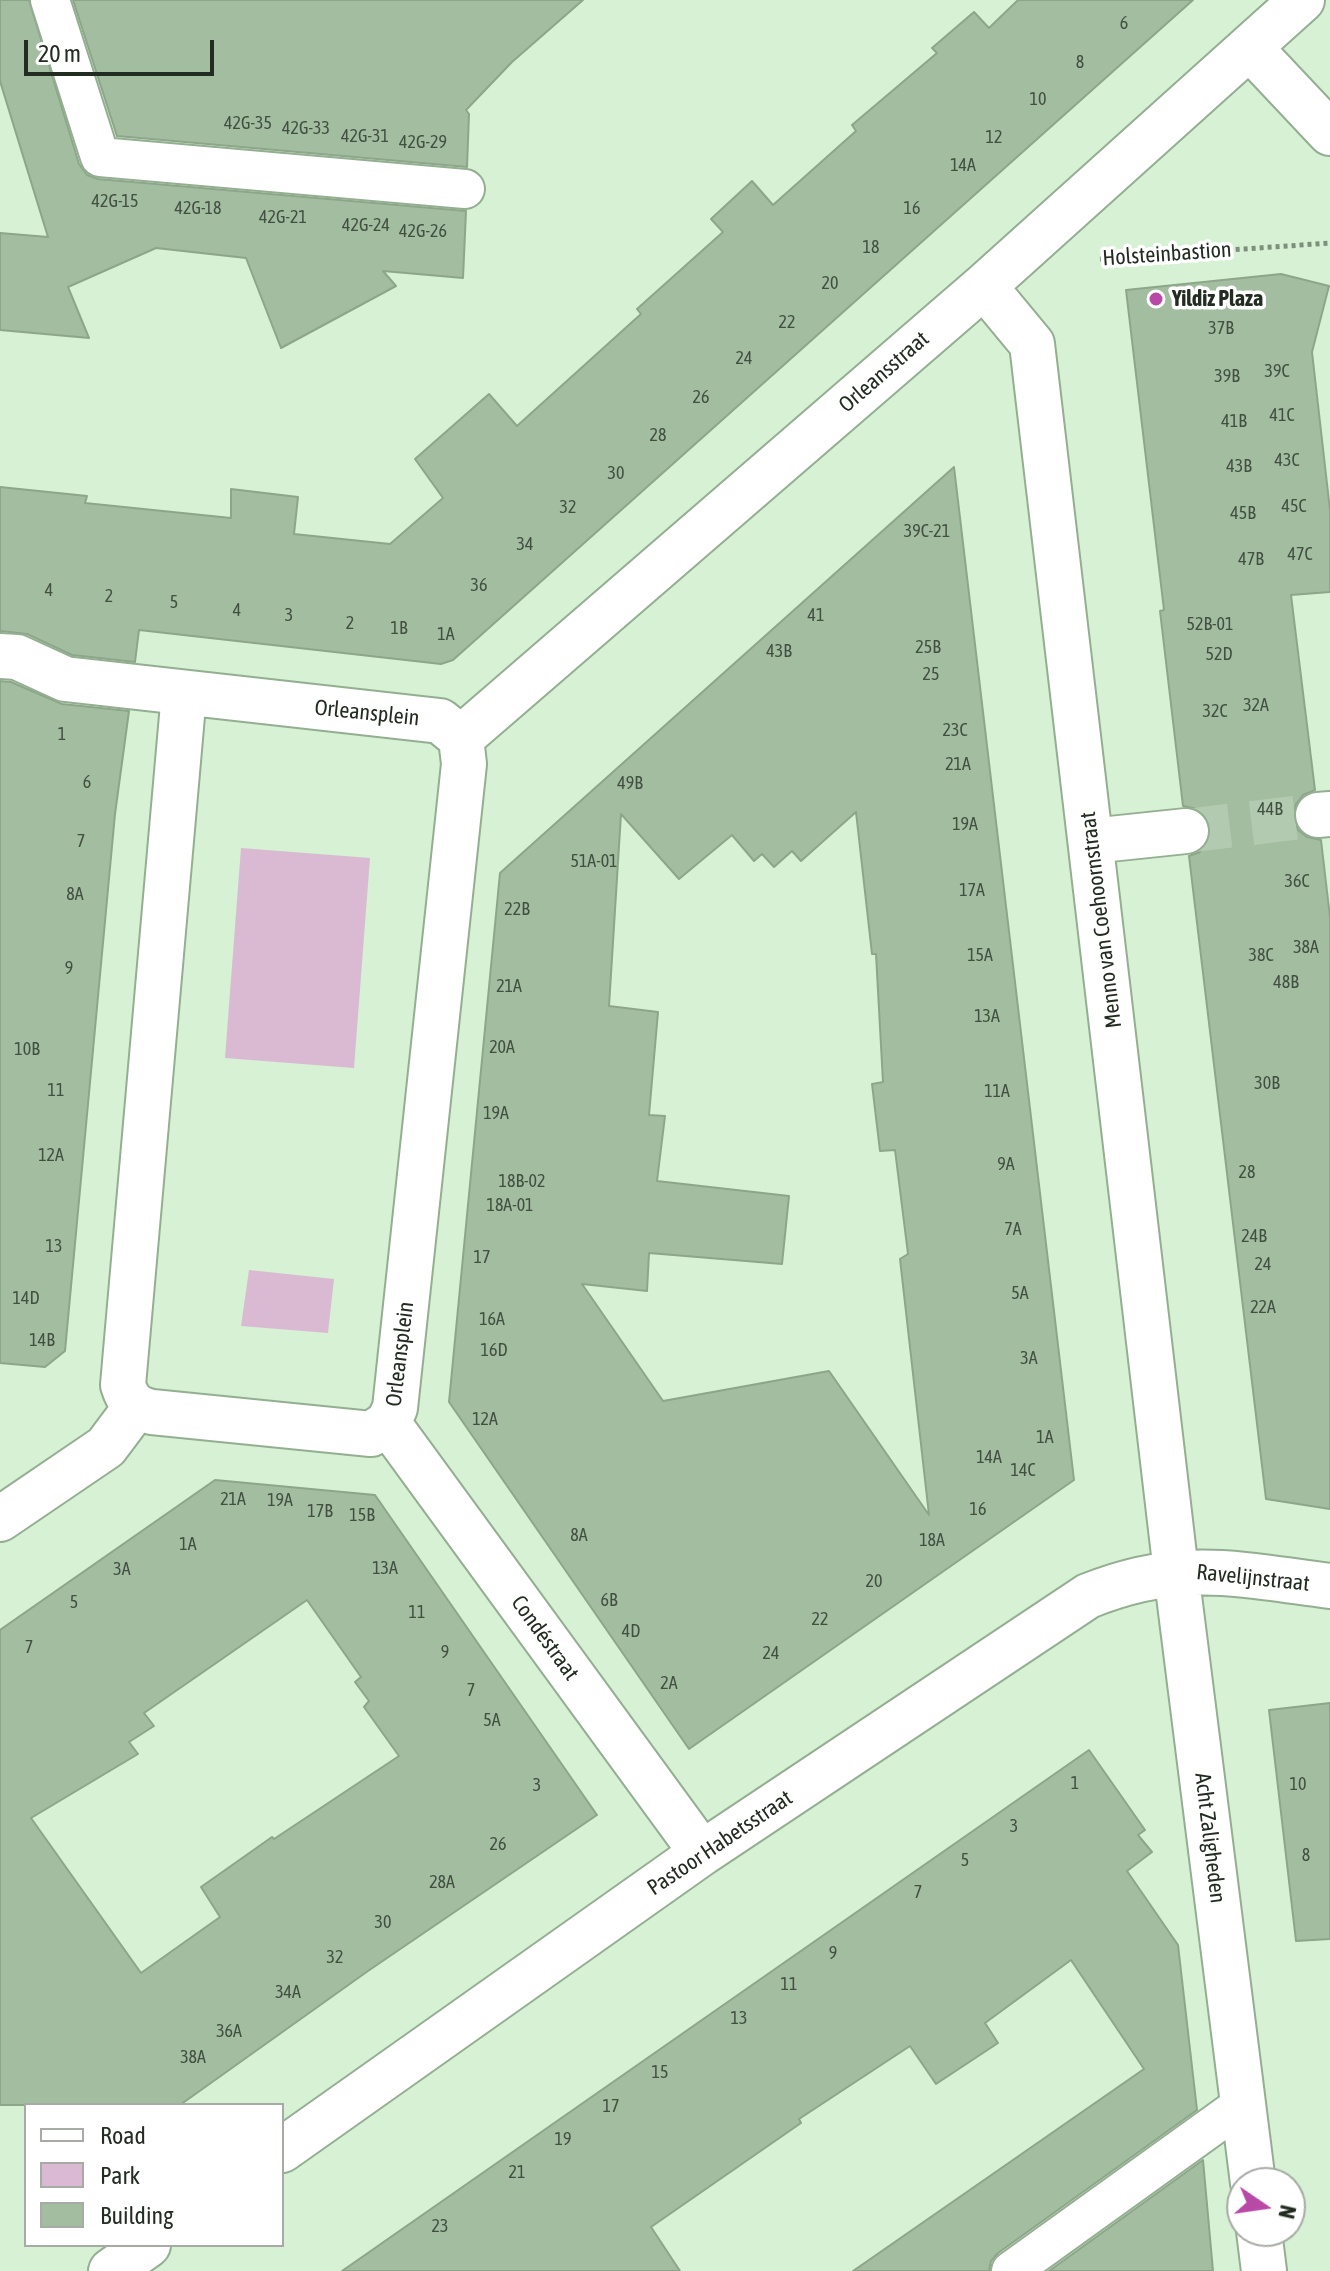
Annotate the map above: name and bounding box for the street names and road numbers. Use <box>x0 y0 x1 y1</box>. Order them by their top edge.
street label: Holsteinbastion <box>1102 236 1232 272</box>
street label: Orleansstraat <box>834 326 934 418</box>
street label: Orleansplein <box>313 694 421 732</box>
street label: Menno van Coehoornstraat <box>1075 810 1127 1030</box>
street label: Orleansplein <box>380 1300 420 1408</box>
street label: Ravelijnstraat <box>1195 1559 1311 1597</box>
street label: Condéstraat <box>505 1590 585 1686</box>
street label: Acht Zaligheden <box>1189 1771 1231 1905</box>
street label: Pastoor Habetsstraat <box>643 1785 797 1901</box>

